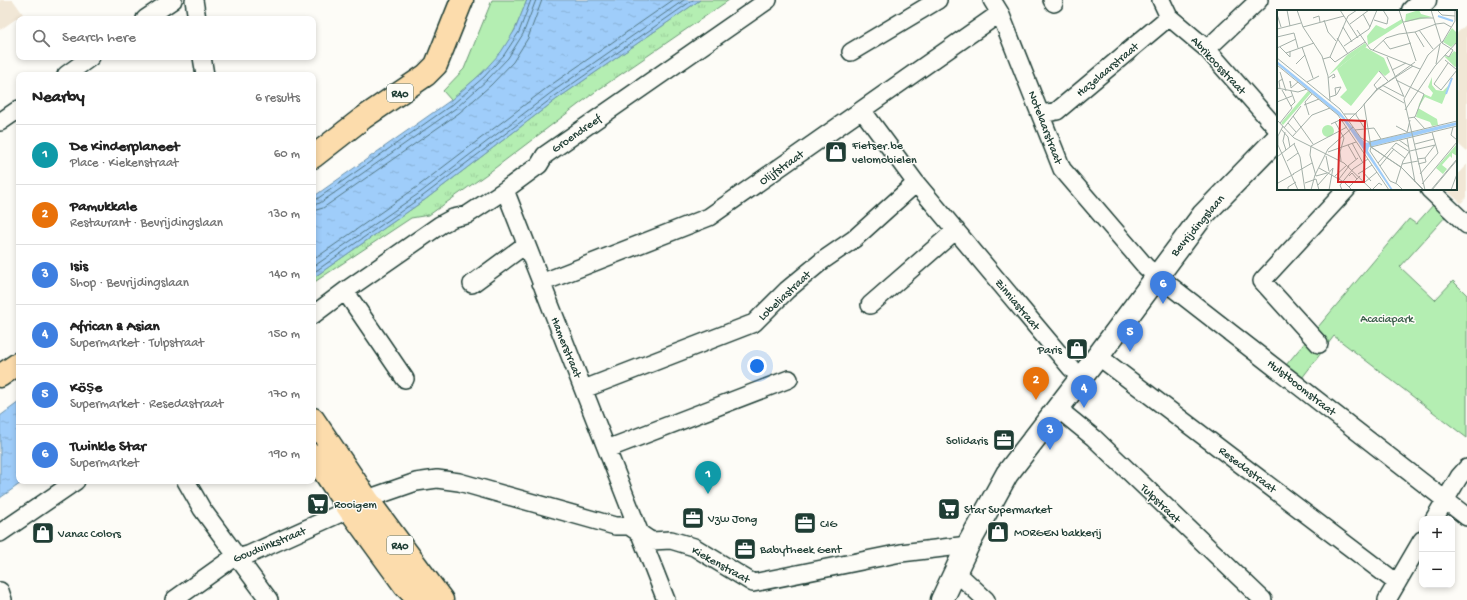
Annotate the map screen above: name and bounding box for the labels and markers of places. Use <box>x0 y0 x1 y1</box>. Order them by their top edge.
shop icon: Fietser.be velomobielen <box>823 139 849 165</box>
place label: Fietser.be velomobielen <box>851 140 917 168</box>
pin: 6 <box>1150 271 1176 304</box>
pin: 5 <box>1117 319 1143 352</box>
shop icon: Paris <box>1064 336 1090 362</box>
place label: Paris <box>1036 344 1063 358</box>
pin: 2 <box>1023 367 1049 400</box>
pin: 4 <box>1071 375 1097 408</box>
pin: 3 <box>1037 417 1063 450</box>
office icon: Solidaris <box>991 427 1017 453</box>
place label: Solidaris <box>946 435 989 449</box>
pin: 1 <box>695 461 721 494</box>
supermarket icon: Rooigem <box>305 491 331 517</box>
supermarket icon: Star Supermarket <box>936 496 962 522</box>
place label: Rooigem <box>334 499 377 513</box>
place label: Star Supermarket <box>964 504 1053 518</box>
office icon: Vzw Jong <box>680 505 706 531</box>
office icon: CIG <box>792 510 818 536</box>
place label: Vzw Jong <box>707 513 757 527</box>
place label: CIG <box>820 518 837 532</box>
shop icon: MORGEN bakkerij <box>985 519 1011 545</box>
shop icon: Vanac Colors <box>30 520 56 546</box>
place label: MORGEN bakkerij <box>1014 527 1102 541</box>
place label: Vanac Colors <box>57 528 121 542</box>
office icon: Babytheek Gent <box>732 536 758 562</box>
place label: Babytheek Gent <box>759 544 842 558</box>

